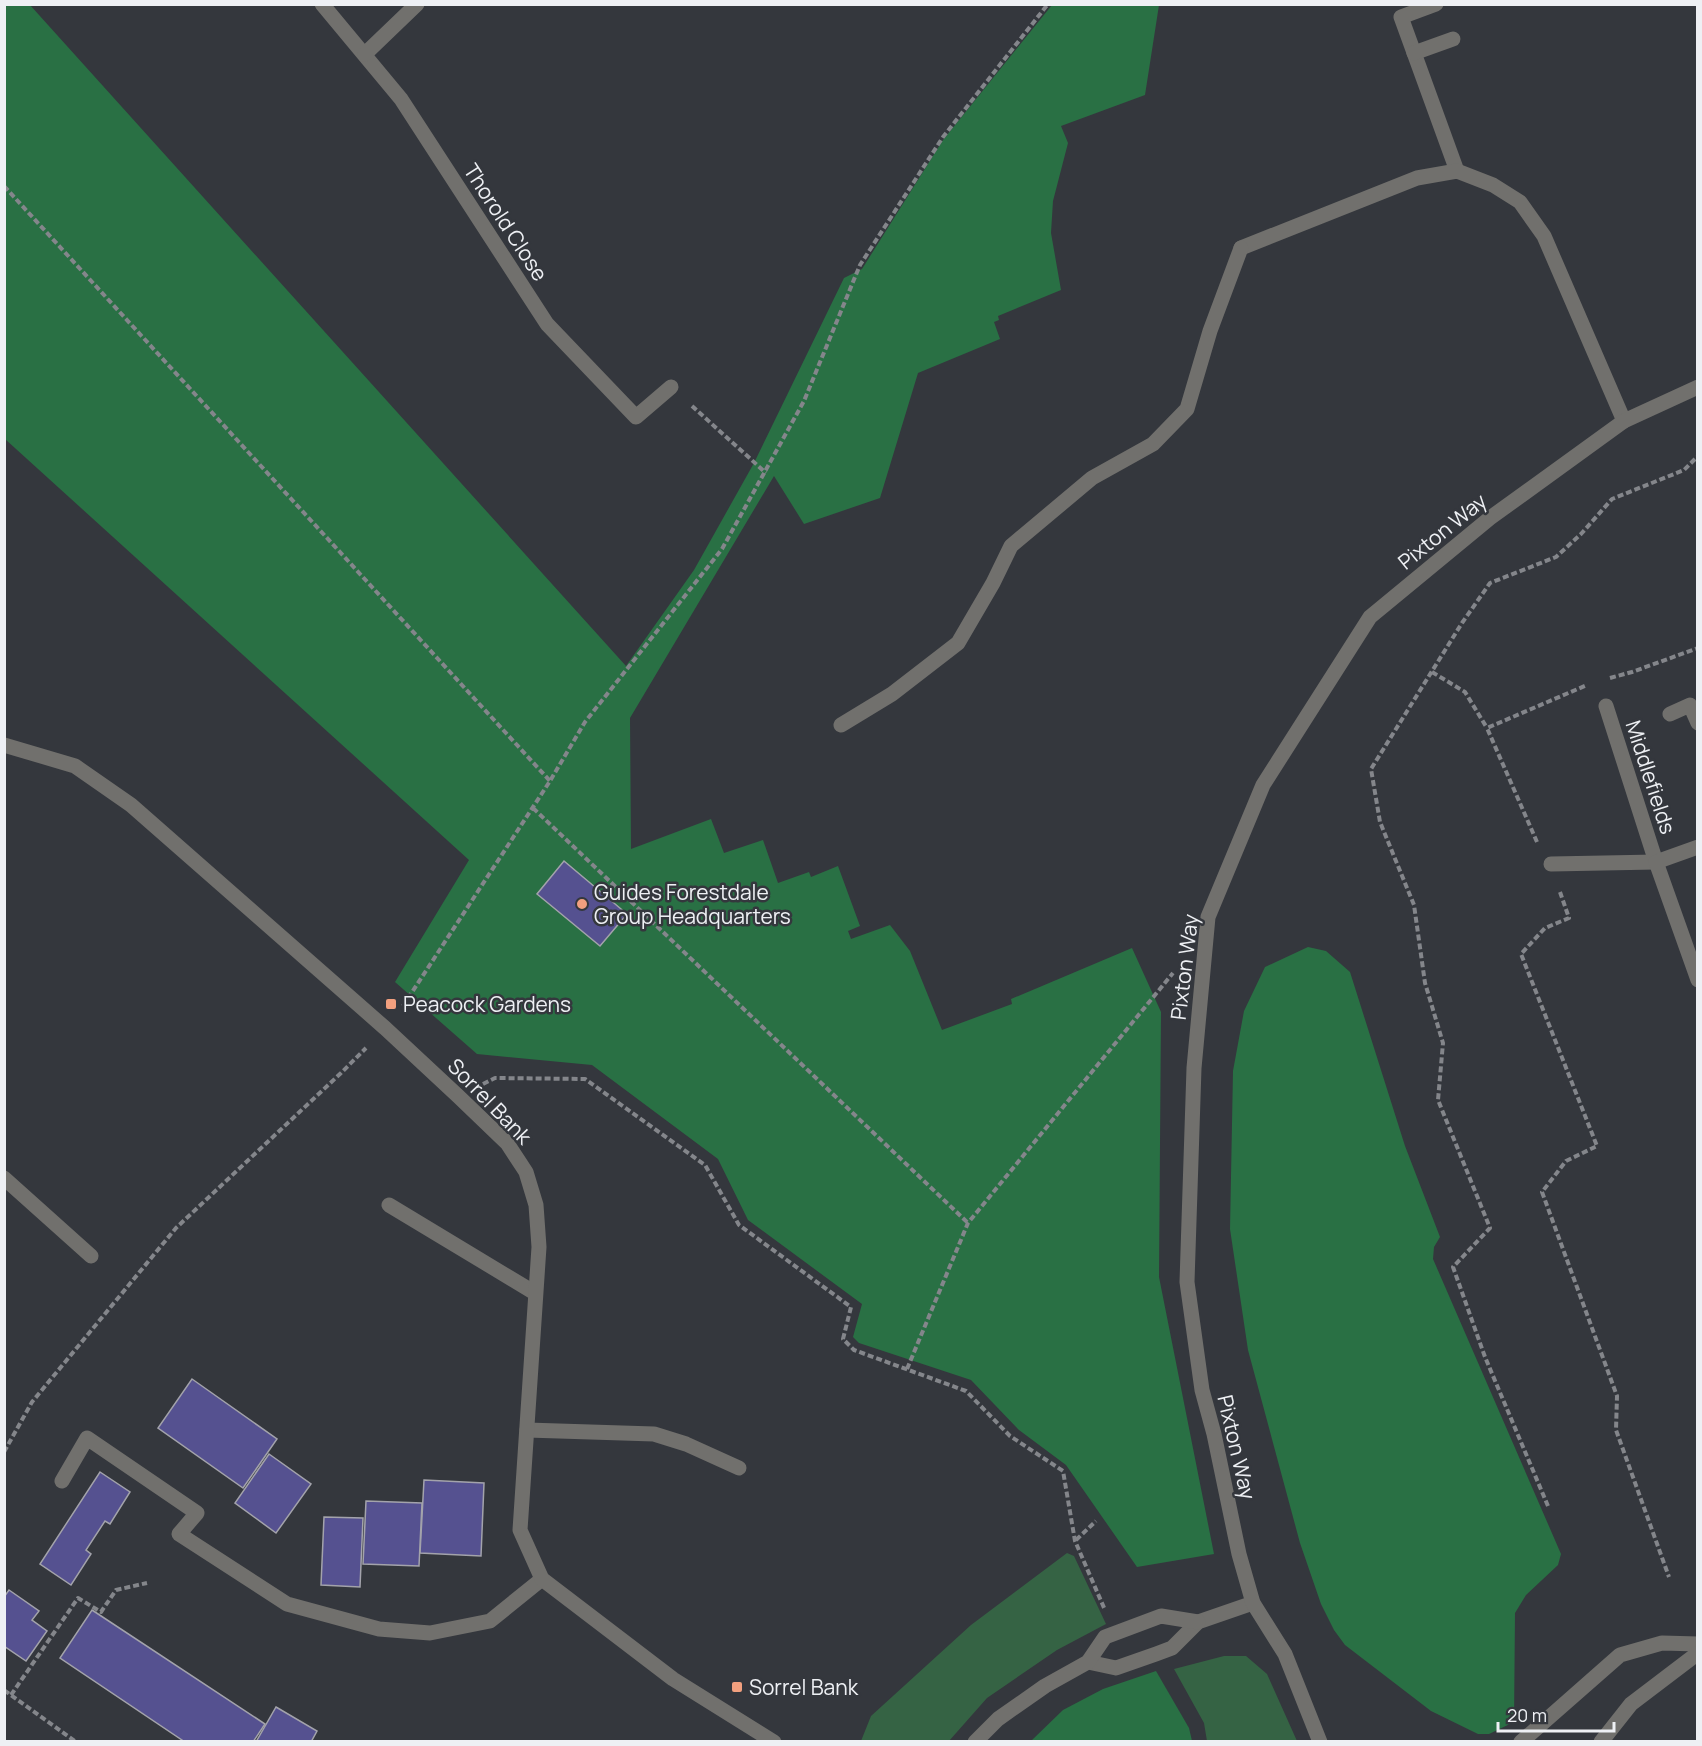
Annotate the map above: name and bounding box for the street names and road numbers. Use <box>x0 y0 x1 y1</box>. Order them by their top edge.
street label: Thorold Close <box>458 158 554 286</box>
street label: Pixton Way <box>1392 487 1492 575</box>
street label: Middlefields <box>1619 717 1683 837</box>
street label: Pixton Way <box>1164 912 1204 1022</box>
street label: Sorrel Bank <box>442 1052 538 1150</box>
street label: Pixton Way <box>1211 1392 1263 1502</box>

